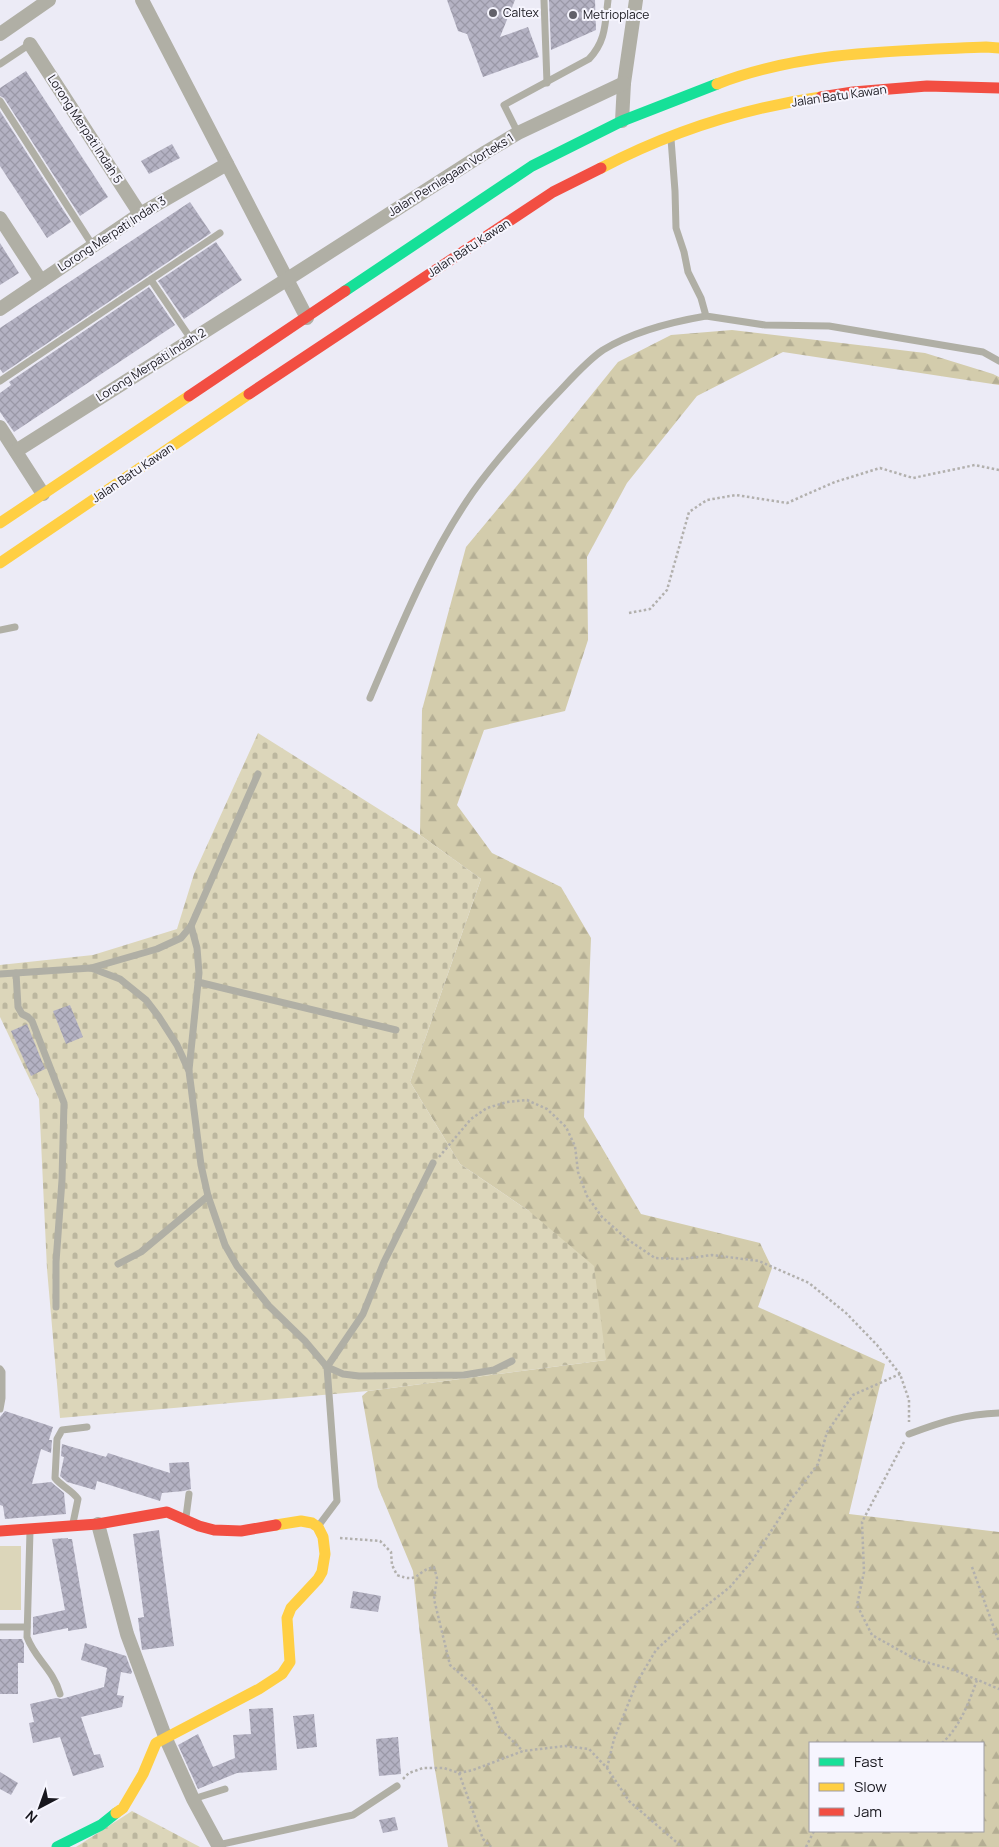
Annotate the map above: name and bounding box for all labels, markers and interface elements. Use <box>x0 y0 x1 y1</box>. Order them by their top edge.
place label: Caltex <box>503 4 539 21</box>
place label: Metrioplace <box>583 6 649 23</box>
marker: Caltex <box>487 7 499 19</box>
marker: Metrioplace <box>567 9 579 21</box>
street label: Lorong Merpati Indah 5 <box>44 71 127 186</box>
street label: Jalan Batu Kawan <box>790 80 888 111</box>
street label: Jalan Perniagaan Vorteks 1 <box>385 129 517 220</box>
street label: Lorong Merpati Indah 3 <box>54 192 169 275</box>
street label: Jalan Batu Kawan <box>424 214 514 281</box>
street label: Lorong Merpati Indah 2 <box>93 324 209 405</box>
street label: Jalan Batu Kawan <box>88 439 177 506</box>
legend <box>809 1742 984 1832</box>
text: Fast <box>854 1751 883 1772</box>
text: Slow <box>854 1776 887 1797</box>
north arrow <box>15 1782 65 1832</box>
text: Jam <box>854 1801 882 1822</box>
text: N <box>21 1807 41 1828</box>

